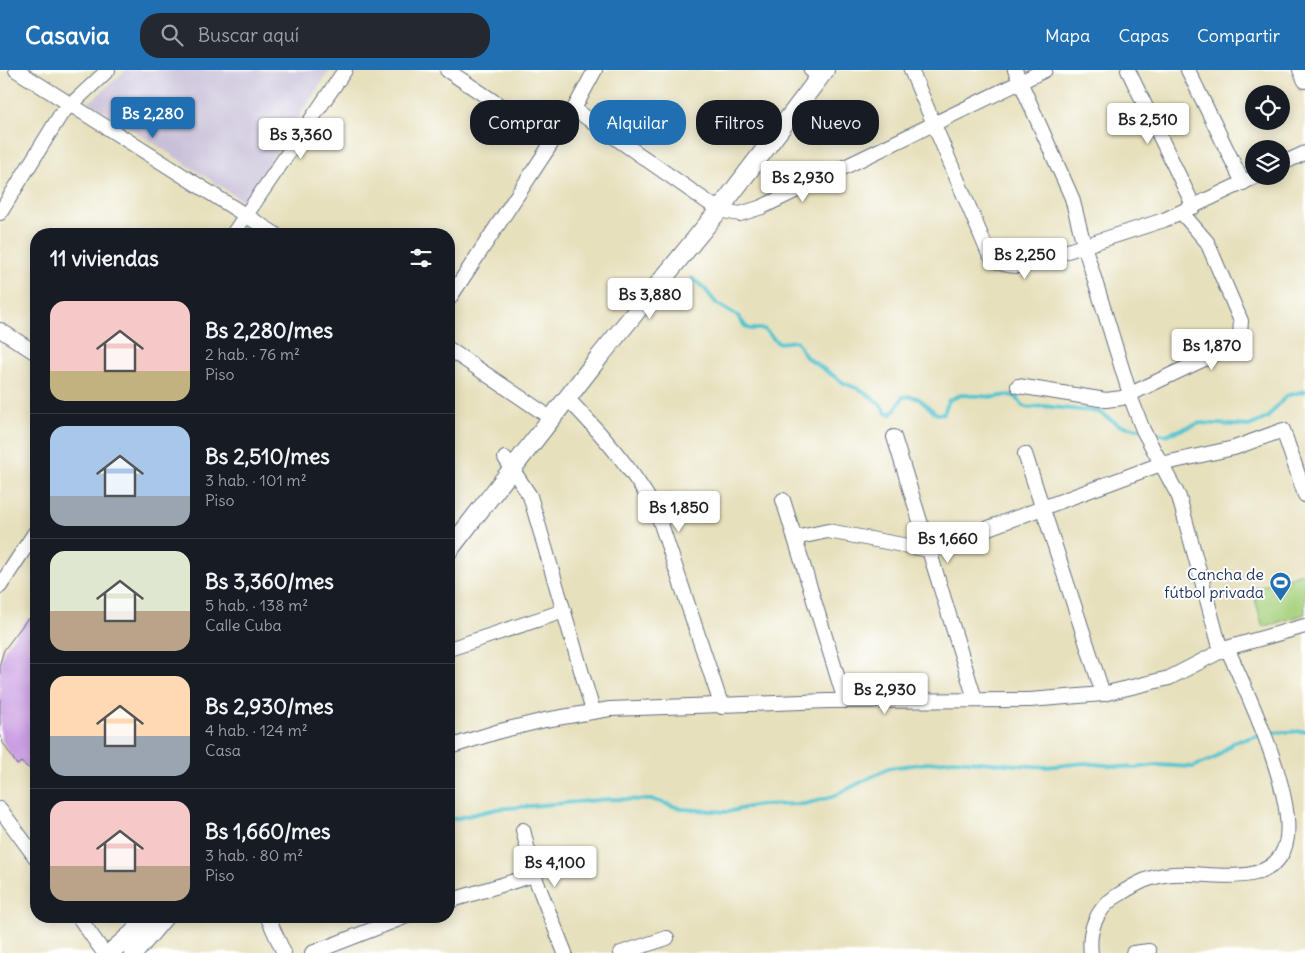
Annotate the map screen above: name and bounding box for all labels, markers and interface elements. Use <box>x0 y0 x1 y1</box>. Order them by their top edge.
search box <box>140 13 490 58</box>
text: Casavia <box>25 20 110 50</box>
icon: search <box>158 21 186 49</box>
text: Buscar aquí <box>198 23 299 47</box>
text: Mapa <box>1045 24 1090 47</box>
text: Capas <box>1118 24 1169 47</box>
text: Compartir <box>1197 24 1280 47</box>
map controls <box>1245 85 1290 185</box>
button: locate <box>1245 85 1290 130</box>
pin: Bs 2,280 <box>101 97 205 139</box>
chip: Comprar <box>470 100 579 145</box>
chip: Alquilar <box>589 100 686 145</box>
chip: Filtros <box>696 100 782 145</box>
chip: Nuevo <box>792 100 879 145</box>
pin: Bs 2,510 <box>1096 102 1200 145</box>
text: Bs 2,280 <box>122 103 184 123</box>
text: Bs 2,510 <box>1118 109 1178 129</box>
pin: Bs 3,360 <box>249 118 353 160</box>
text: Bs 3,360 <box>270 124 332 144</box>
button: layers <box>1245 140 1290 185</box>
pin: Bs 2,930 <box>751 160 855 203</box>
text: Bs 2,930 <box>772 167 834 187</box>
pin: Bs 2,250 <box>973 238 1077 280</box>
icon: filters <box>407 244 435 272</box>
text: Bs 2,250 <box>994 244 1056 264</box>
text: 11 viviendas <box>50 245 159 272</box>
pin: Bs 3,880 <box>598 278 702 320</box>
text: Bs 3,880 <box>619 284 681 304</box>
text: Bs 2,280/mes <box>205 317 333 344</box>
icon: home <box>90 321 150 381</box>
pin: Bs 1,870 <box>1160 328 1264 371</box>
text: Bs 1,870 <box>1183 335 1241 355</box>
text: 2 hab. · 76 m² <box>205 344 300 364</box>
text: Piso <box>205 364 234 384</box>
text: Bs 2,510/mes <box>205 443 330 470</box>
icon: home <box>90 446 150 506</box>
text: 3 hab. · 101 m² <box>205 470 307 490</box>
text: Piso <box>205 490 234 510</box>
pin: Bs 1,850 <box>627 490 731 533</box>
text: Bs 1,850 <box>649 497 709 517</box>
pin: Bs 1,660 <box>896 522 1000 564</box>
text: Bs 1,660 <box>918 528 978 548</box>
place label: Cancha de fútbol privada <box>1164 564 1264 602</box>
text: Bs 3,360/mes <box>205 568 334 595</box>
icon: home <box>90 571 150 631</box>
sports icon: Cancha de fútbol privada <box>1268 571 1292 602</box>
text: 5 hab. · 138 m² <box>205 595 308 615</box>
text: Calle Cuba <box>205 615 282 635</box>
pin: Bs 2,930 <box>833 672 937 715</box>
text: Bs 2,930 <box>854 679 916 699</box>
text: Bs 2,930/mes <box>205 693 333 720</box>
icon: home <box>90 696 150 756</box>
text: 4 hab. · 124 m² <box>205 720 308 740</box>
text: Casa <box>205 740 241 760</box>
text: Bs 1,660/mes <box>205 818 331 845</box>
icon: home <box>90 821 150 881</box>
text: 3 hab. · 80 m² <box>205 845 303 865</box>
pin: Bs 4,100 <box>503 846 607 888</box>
text: Bs 4,100 <box>525 852 585 872</box>
text: Piso <box>205 865 234 885</box>

